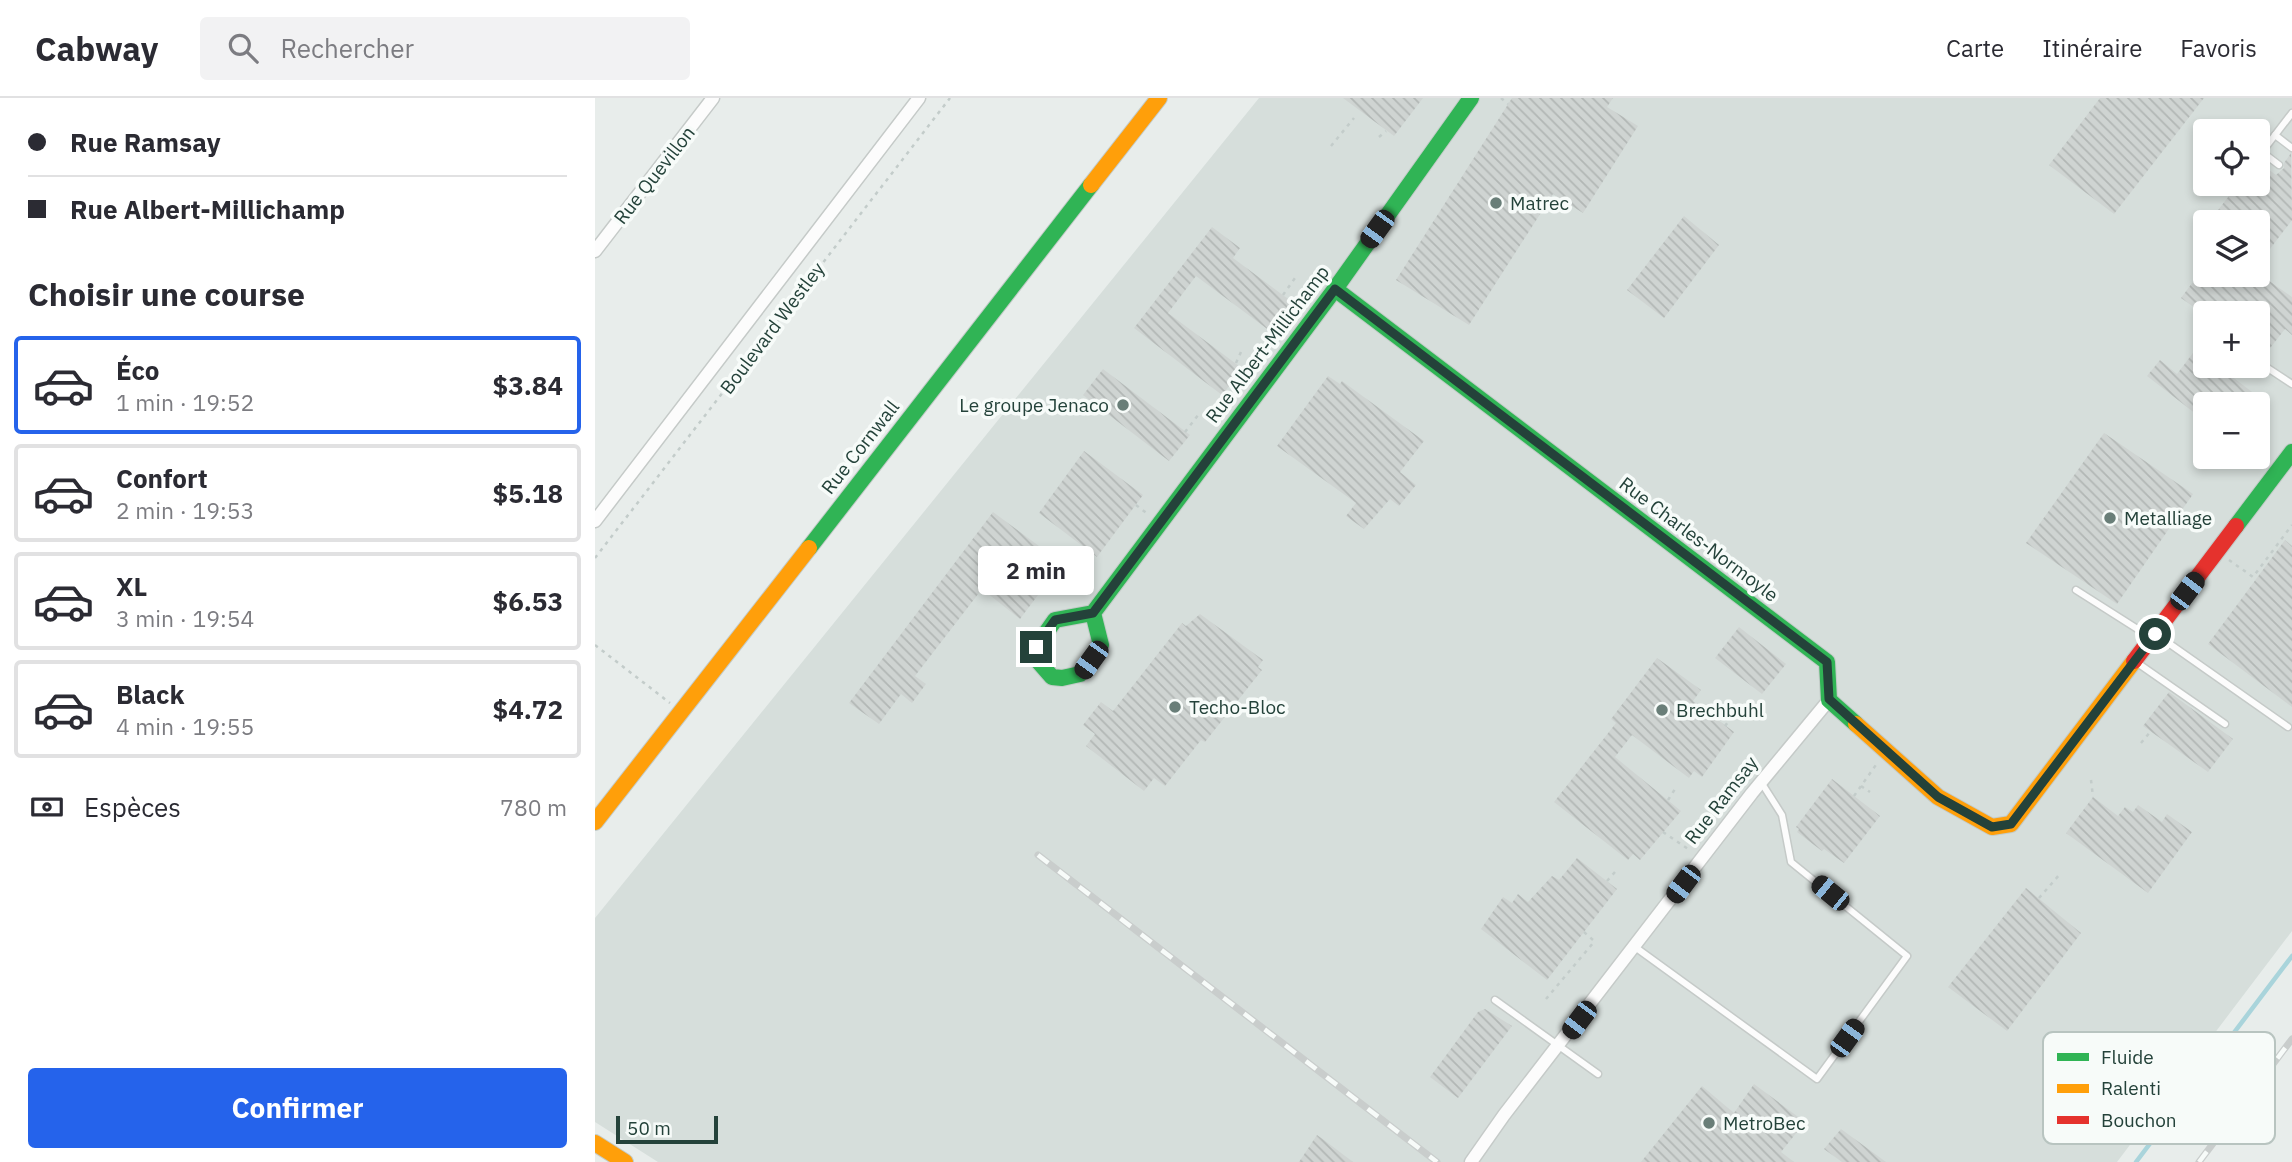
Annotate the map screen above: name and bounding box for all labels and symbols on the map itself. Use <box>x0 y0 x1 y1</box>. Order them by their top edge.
street label: Rue Quevillon <box>608 121 700 229</box>
place label: Matrec <box>1510 191 1570 215</box>
marker: Matrec <box>1488 195 1504 211</box>
car <box>1357 206 1398 252</box>
street label: Boulevard Westley <box>715 257 830 399</box>
street label: Rue Albert-Millichamp <box>1200 261 1334 427</box>
place label: Le groupe Jenaco <box>959 393 1109 417</box>
street label: Rue Cornwall <box>816 395 904 499</box>
marker: Le groupe Jenaco <box>1115 397 1131 413</box>
street label: Rue Charles-Normoyle <box>1615 471 1783 607</box>
place label: Metalliage <box>2124 506 2212 530</box>
marker: Metalliage <box>2102 510 2118 526</box>
callout: 2 min <box>978 546 1094 594</box>
car <box>2166 568 2209 614</box>
route start <box>2139 618 2171 650</box>
route end <box>1020 631 1052 663</box>
car <box>1071 637 1112 683</box>
place label: Techo-Bloc <box>1189 695 1286 719</box>
place label: Brechbuhl <box>1676 698 1764 722</box>
marker: Techo-Bloc <box>1167 699 1183 715</box>
marker: Brechbuhl <box>1654 702 1670 718</box>
street label: Rue Ramsay <box>1679 751 1763 849</box>
car <box>1662 861 1705 907</box>
car <box>1808 872 1853 914</box>
car <box>1558 997 1601 1043</box>
car <box>1827 1015 1868 1061</box>
legend <box>2043 1032 2275 1144</box>
text: Fluide <box>2101 1045 2154 1069</box>
text: Ralenti <box>2101 1076 2161 1100</box>
text: Bouchon <box>2101 1108 2177 1132</box>
place label: MetroBec <box>1723 1111 1806 1135</box>
scale bar <box>616 1113 717 1145</box>
marker: MetroBec <box>1701 1115 1717 1131</box>

